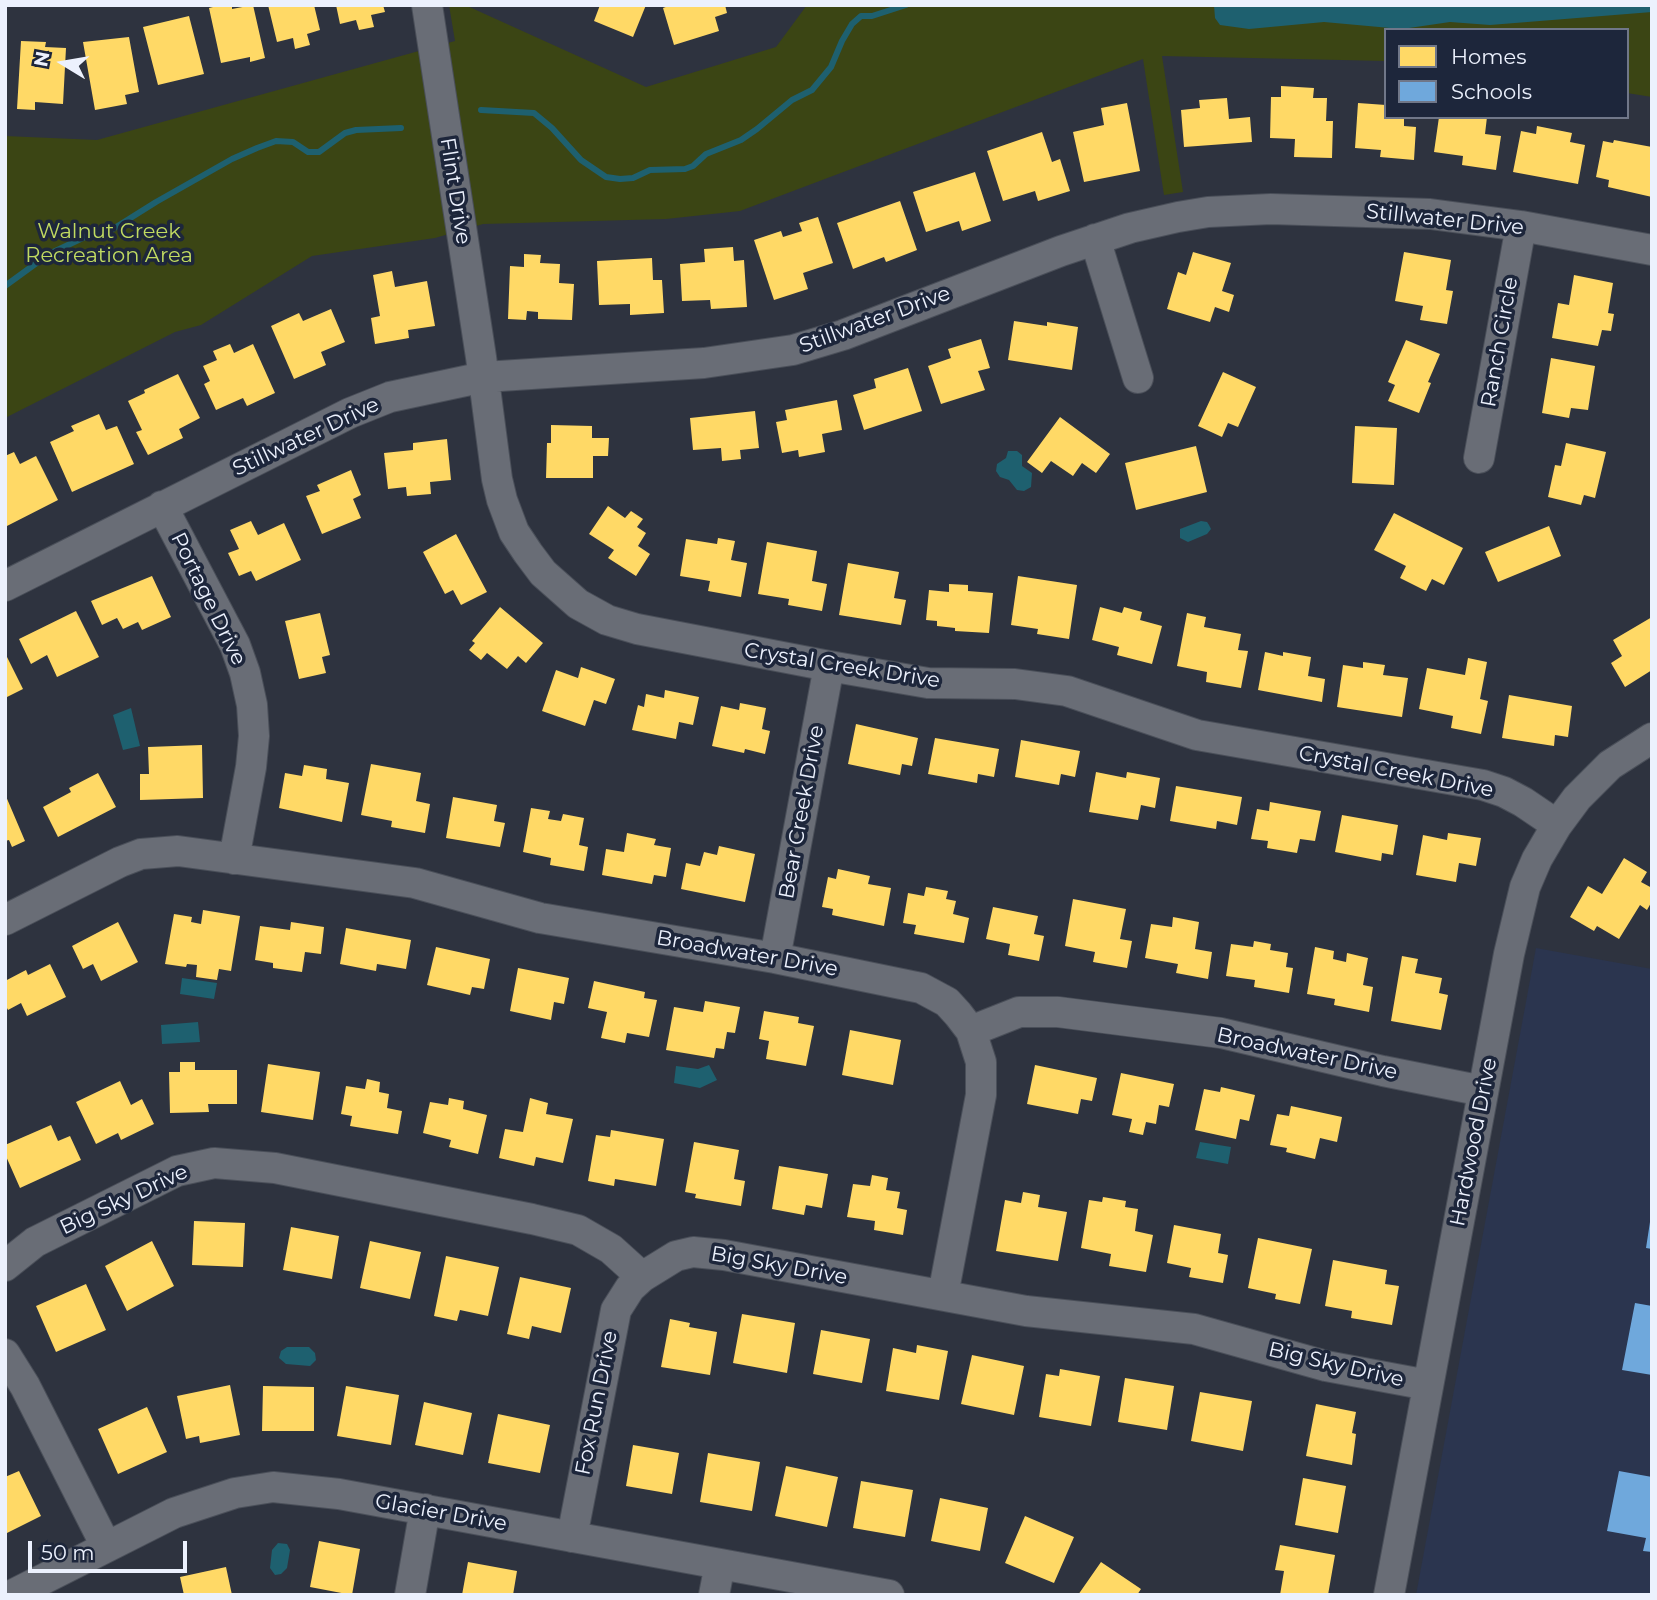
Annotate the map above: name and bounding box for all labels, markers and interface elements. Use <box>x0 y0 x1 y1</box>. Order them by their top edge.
north arrow <box>28 28 98 98</box>
legend <box>1384 28 1629 119</box>
text: Homes <box>1451 44 1526 69</box>
text: N <box>29 49 55 69</box>
text: Schools <box>1451 79 1532 104</box>
street label: Flint Drive <box>434 136 476 246</box>
street label: Stillwater Drive <box>1365 199 1525 241</box>
park label: Walnut Creek Recreation Area <box>25 219 193 269</box>
street label: Ranch Circle <box>1476 275 1524 409</box>
street label: Stillwater Drive <box>796 281 954 359</box>
street label: Stillwater Drive <box>229 392 383 482</box>
street label: Portage Drive <box>165 528 251 670</box>
street label: Crystal Creek Drive <box>742 638 942 694</box>
street label: Bear Creek Drive <box>774 723 830 901</box>
street label: Crystal Creek Drive <box>1297 741 1495 803</box>
street label: Broadwater Drive <box>654 926 840 982</box>
street label: Broadwater Drive <box>1214 1023 1400 1085</box>
street label: Hardwood Drive <box>1445 1056 1503 1228</box>
street label: Big Sky Drive <box>56 1159 192 1241</box>
street label: Big Sky Drive <box>709 1242 849 1290</box>
street label: Fox Run Drive <box>571 1329 623 1477</box>
street label: Big Sky Drive <box>1266 1337 1406 1393</box>
street label: Glacier Drive <box>373 1489 509 1537</box>
scale bar <box>32 1526 191 1570</box>
text: 50 m <box>41 1540 95 1565</box>

